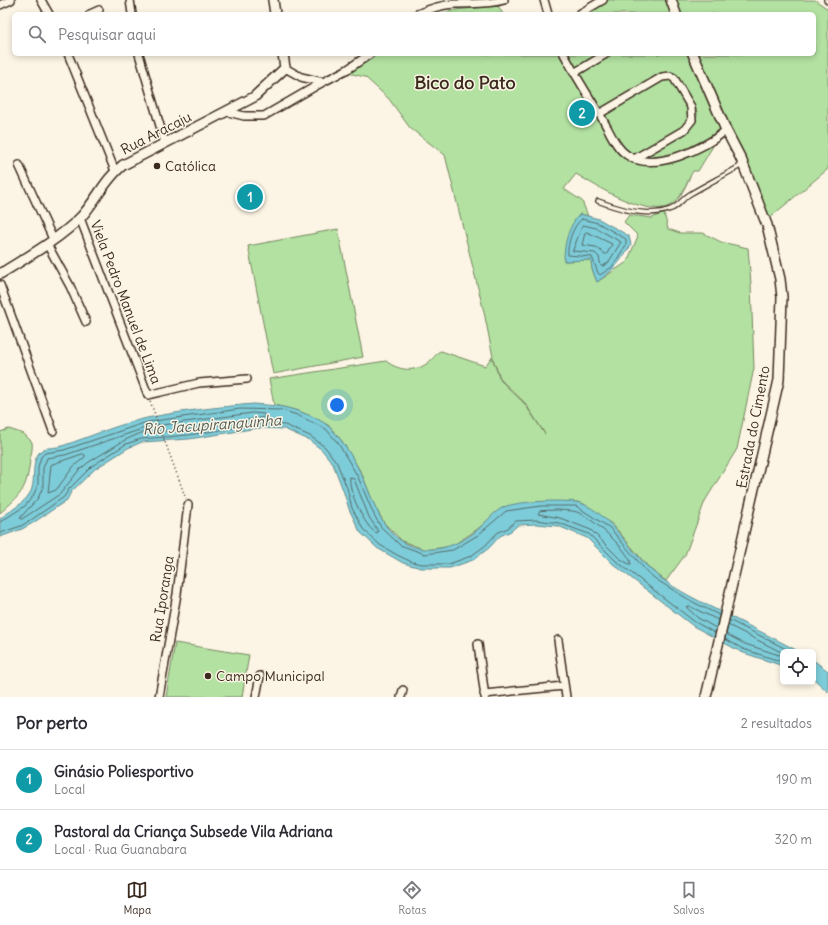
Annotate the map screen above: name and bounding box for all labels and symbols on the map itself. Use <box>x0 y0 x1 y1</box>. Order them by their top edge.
district label: Bico do Pato <box>414 71 516 94</box>
pin: 2 <box>569 98 595 128</box>
street label: Rua Aracaju <box>118 107 194 159</box>
place label: Católica <box>165 157 216 175</box>
marker: Católica <box>152 161 162 171</box>
pin: 1 <box>237 182 263 212</box>
street label: Viela Pedro Manuel de Lima <box>86 218 166 386</box>
street label: Estrada do Cimento <box>732 364 774 490</box>
your location <box>327 395 347 415</box>
water label: Rio Jacupiranguinha <box>142 410 283 439</box>
street label: Rua Iporanga <box>146 554 178 644</box>
place label: Campo Municipal <box>216 667 325 685</box>
marker: Campo Municipal <box>203 671 213 681</box>

